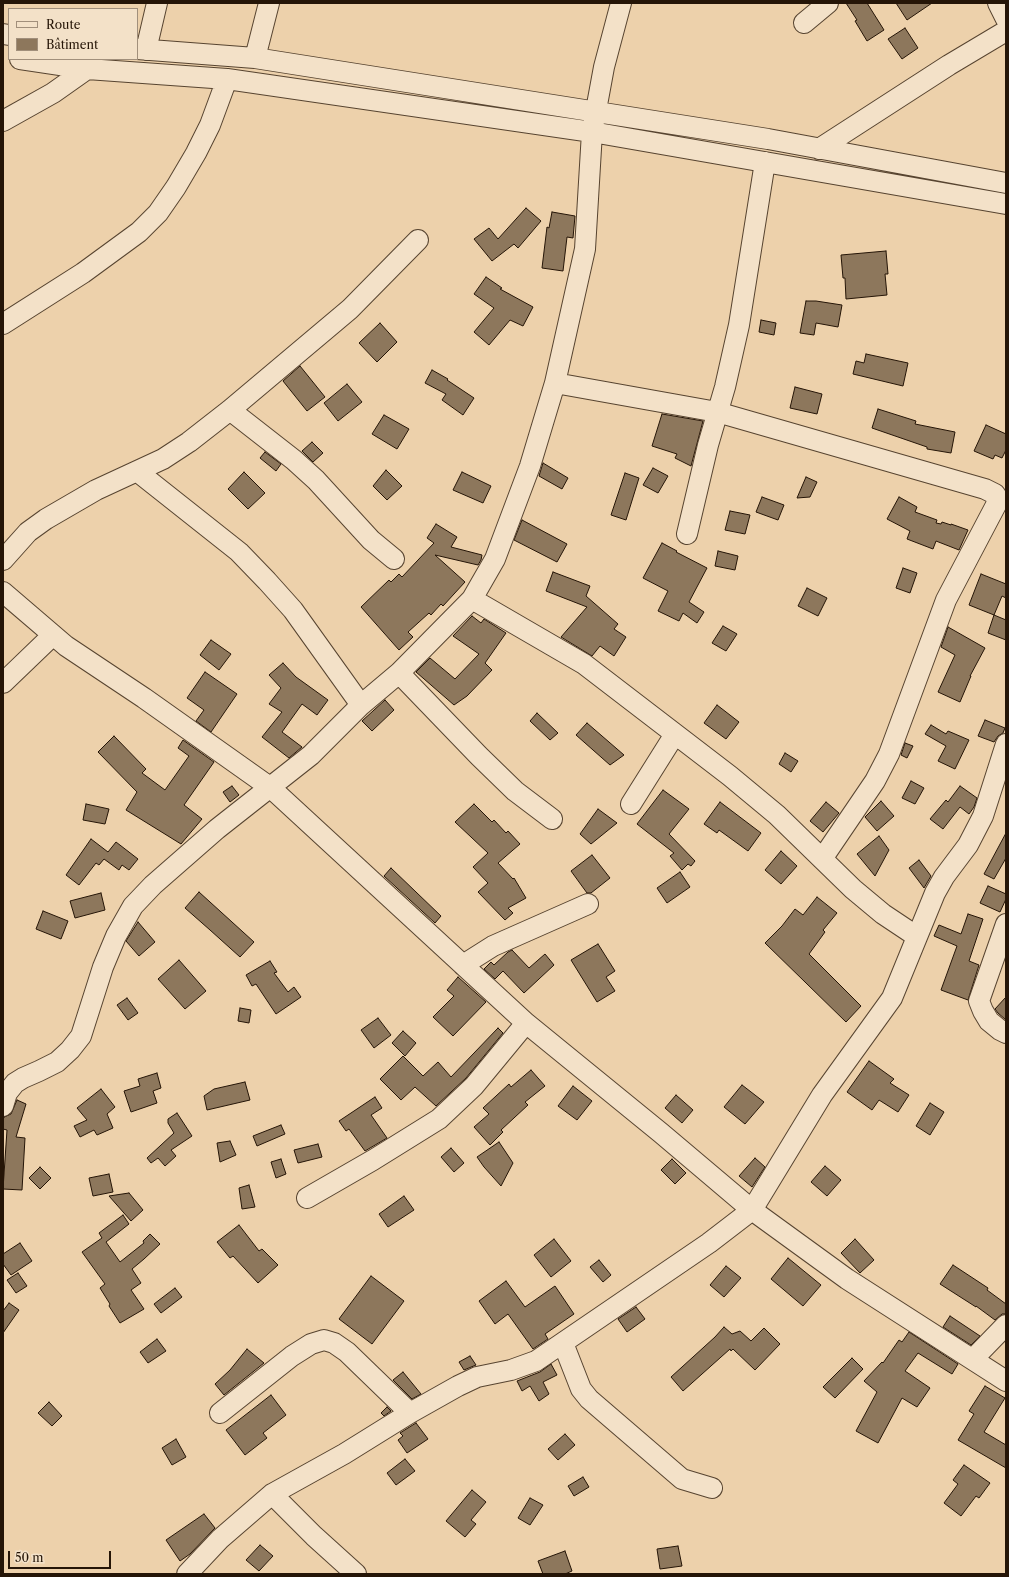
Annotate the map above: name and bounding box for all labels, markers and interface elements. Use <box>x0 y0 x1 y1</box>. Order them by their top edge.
legend <box>8 8 138 60</box>
text: Route <box>46 17 80 32</box>
text: Bâtiment <box>46 37 98 52</box>
scale bar <box>10 1543 113 1569</box>
text: 50 m <box>15 1550 44 1565</box>

